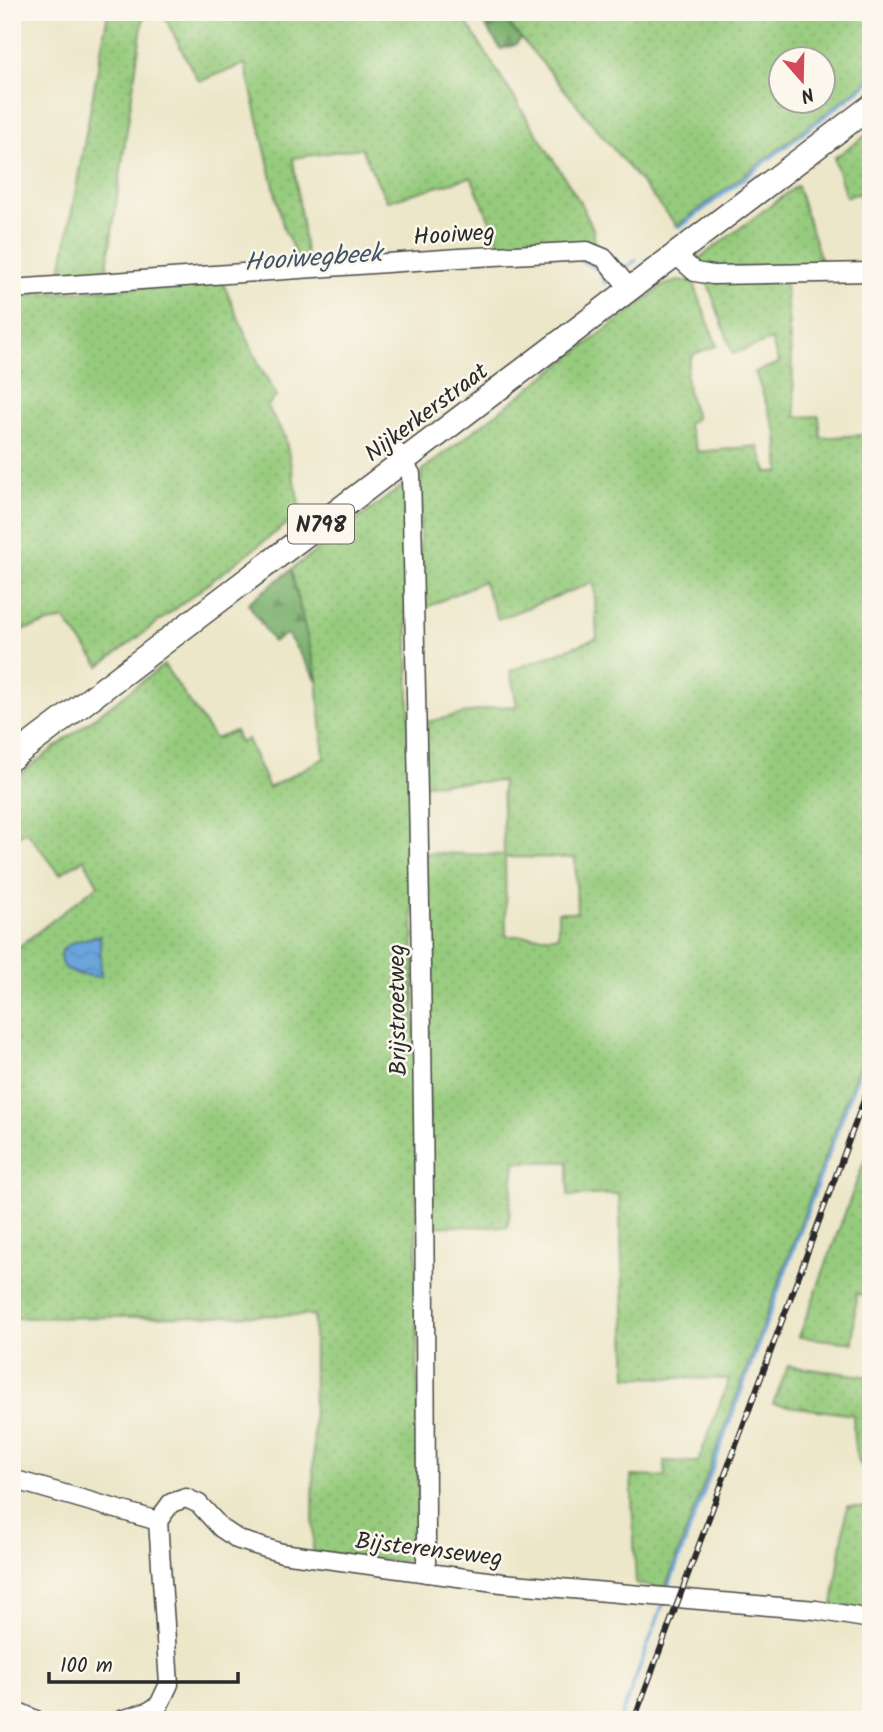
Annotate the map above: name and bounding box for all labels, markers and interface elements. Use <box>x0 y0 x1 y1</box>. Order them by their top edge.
north arrow <box>768 46 838 116</box>
text: N <box>796 78 818 110</box>
street label: Hooiweg <box>412 213 496 258</box>
water label: Hooiwegbeek <box>243 233 387 285</box>
street label: Nijkerkerstraat <box>356 353 498 473</box>
road number: N798 <box>288 504 354 544</box>
street label: Brijstroetweg <box>378 944 419 1076</box>
street label: Bijsterenseweg <box>353 1522 505 1579</box>
scale bar <box>49 1641 238 1685</box>
text: 100 m <box>60 1650 113 1683</box>

